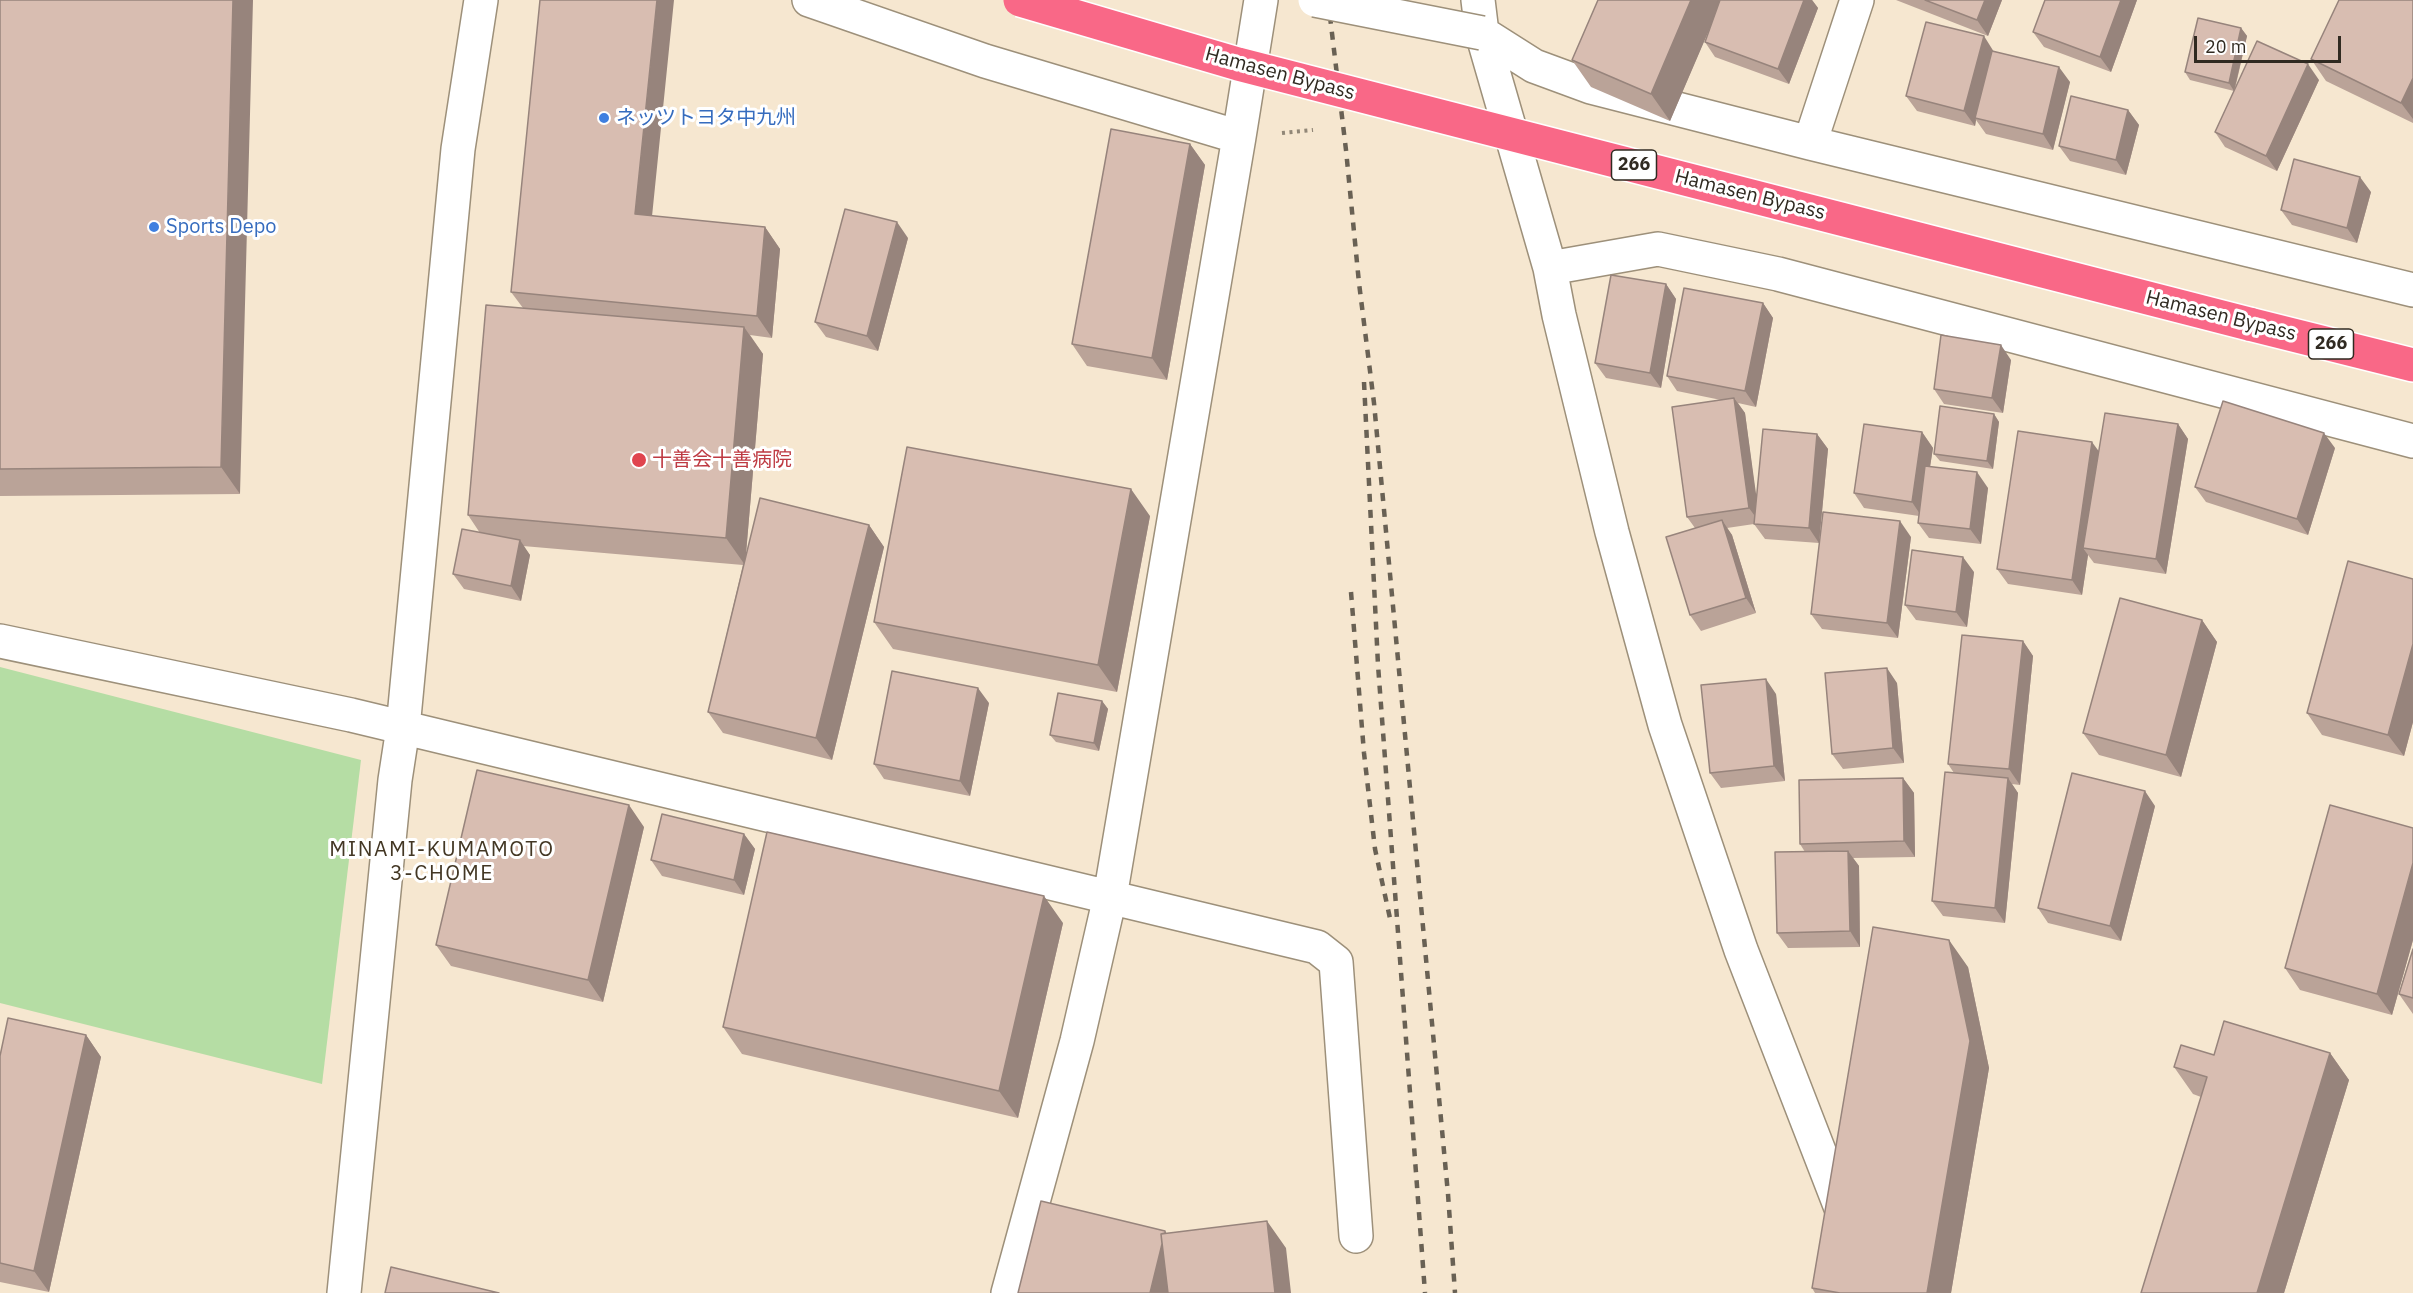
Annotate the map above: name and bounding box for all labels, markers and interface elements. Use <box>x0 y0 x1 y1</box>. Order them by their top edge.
scale bar <box>2197 24 2344 62</box>
text: 20 m <box>2205 35 2247 58</box>
street label: Hamasen Bypass <box>1202 42 1358 106</box>
place label: ネッツトヨタ中九州 <box>616 106 796 130</box>
marker: ネッツトヨタ中九州 <box>597 111 611 125</box>
road number: 266 <box>1612 150 1656 180</box>
street label: Hamasen Bypass <box>1672 165 1828 225</box>
place label: Sports Depo <box>166 215 277 239</box>
marker: Sports Depo <box>147 220 161 234</box>
street label: Hamasen Bypass <box>2143 286 2299 346</box>
road number: 266 <box>2308 329 2354 359</box>
place label: 十善会十善病院 <box>652 448 792 472</box>
marker: 十善会十善病院 <box>630 451 648 469</box>
district label: MINAMI-KUMAMOTO 3-CHOME <box>329 837 555 887</box>

